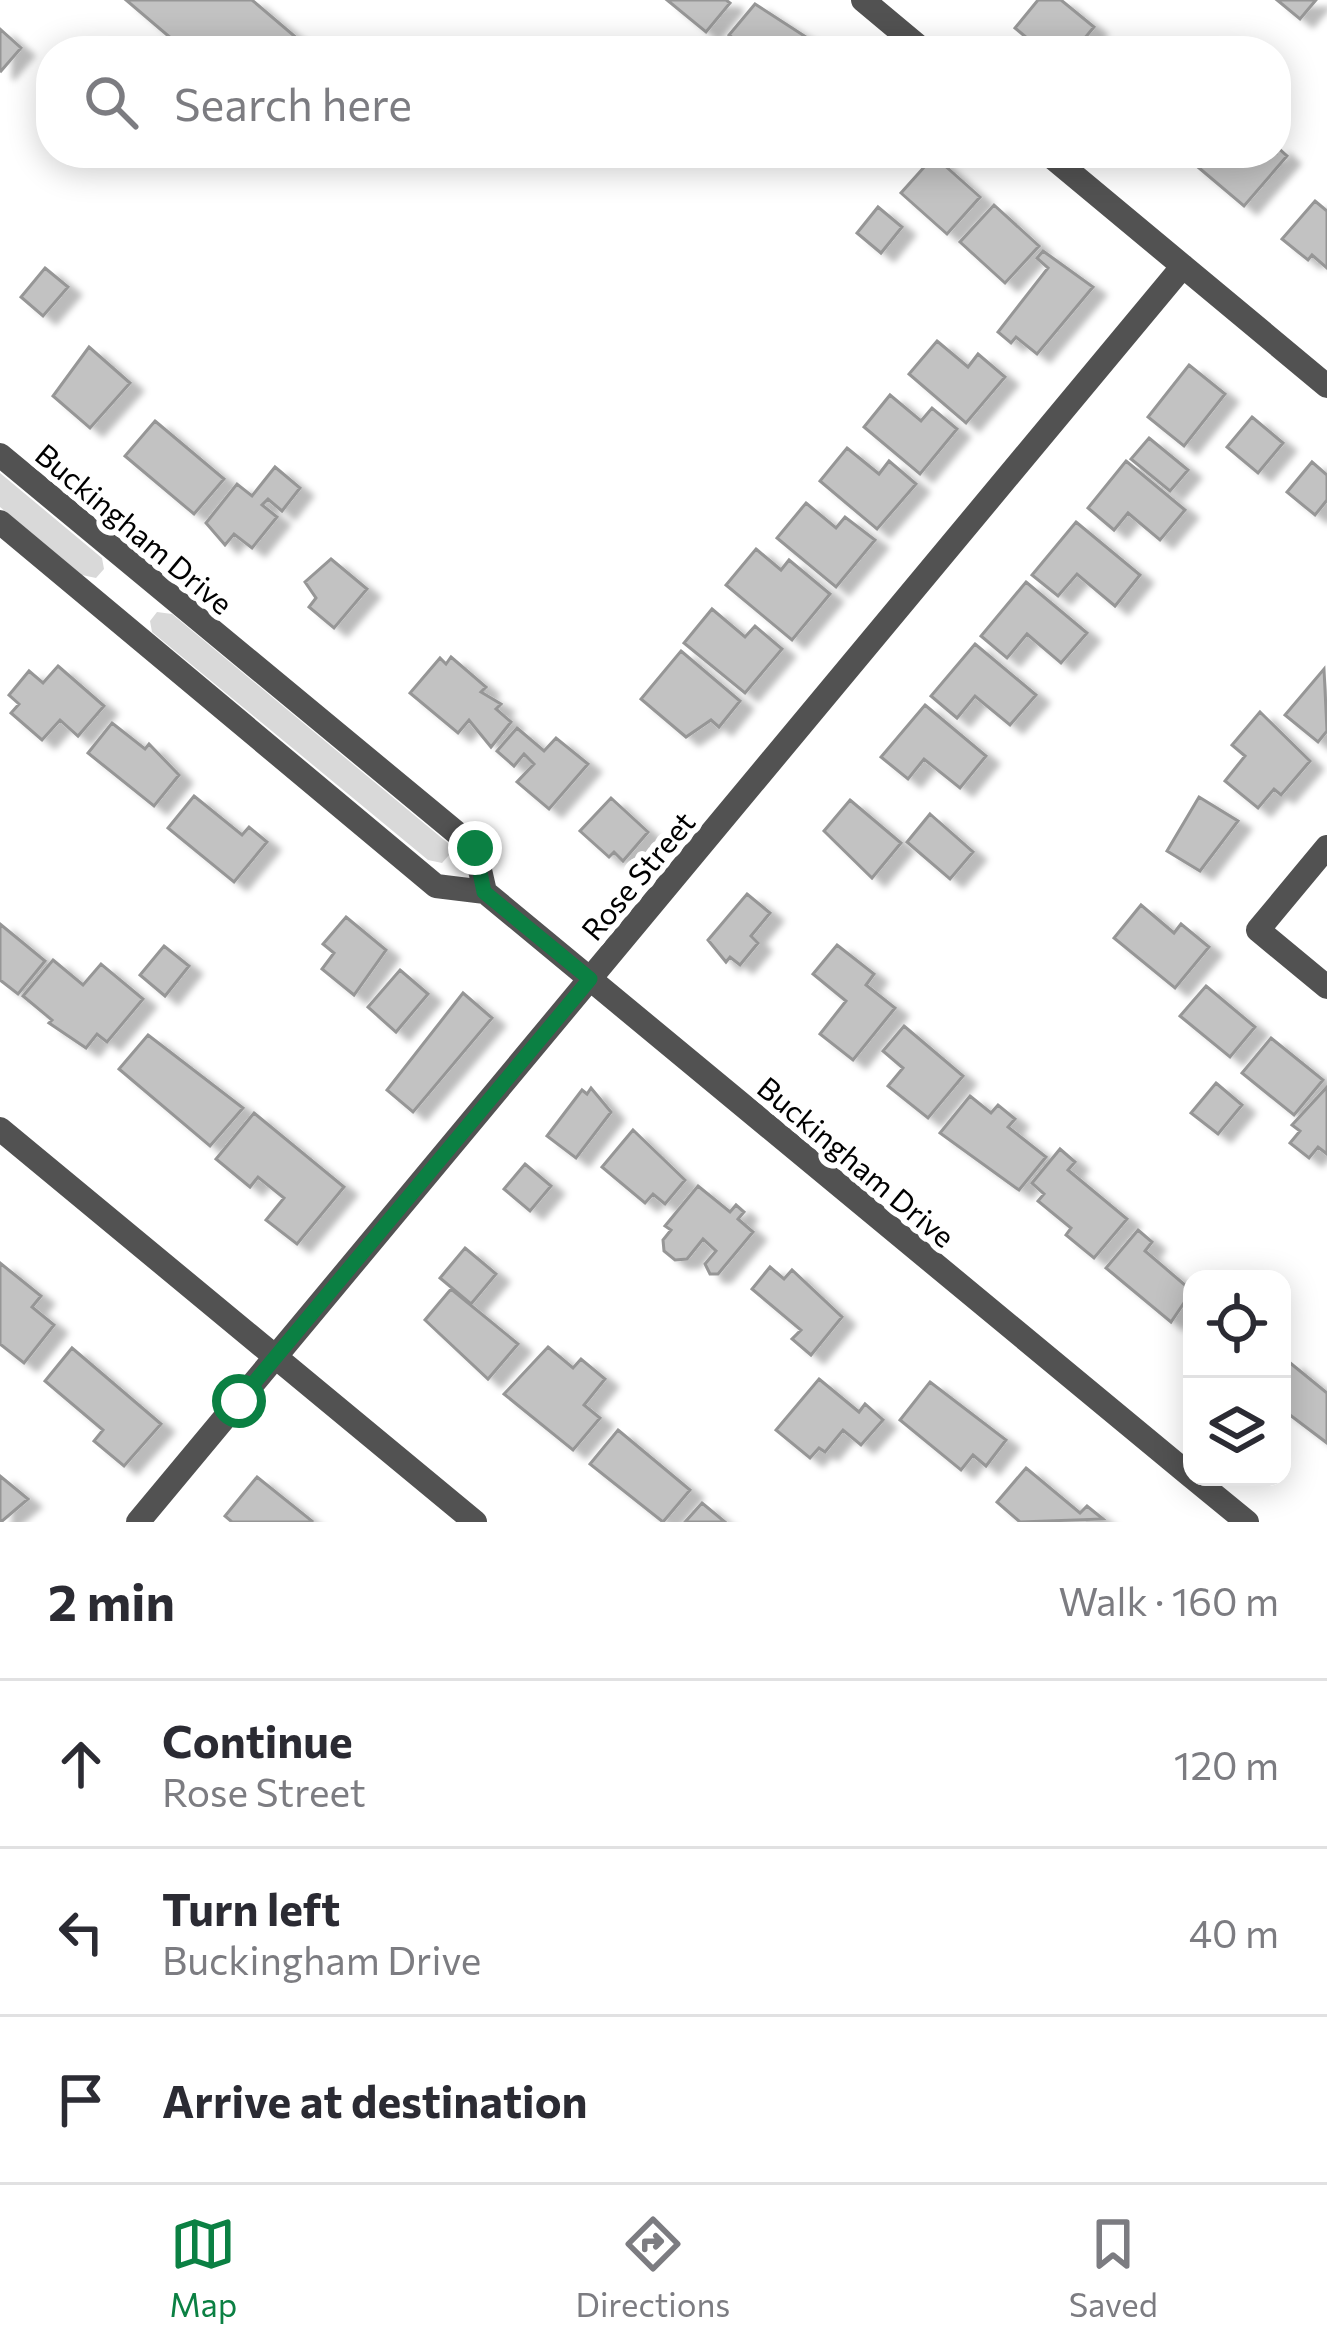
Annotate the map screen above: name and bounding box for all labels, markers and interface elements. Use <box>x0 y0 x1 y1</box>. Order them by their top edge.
search box <box>36 36 1291 168</box>
icon: search <box>78 69 144 135</box>
text: Search here <box>174 75 412 130</box>
street label: Buckingham Drive <box>29 435 241 621</box>
street label: Rose Street <box>572 803 702 947</box>
route end <box>448 821 502 875</box>
street label: Buckingham Drive <box>751 1068 963 1254</box>
map controls <box>1183 1270 1291 1486</box>
button: locate <box>1183 1270 1291 1378</box>
route start <box>212 1374 266 1428</box>
button: layers <box>1183 1378 1291 1486</box>
text: 2 min <box>48 1569 175 1632</box>
text: Walk · 160 m <box>1058 1576 1279 1624</box>
text: Continue <box>162 1712 353 1767</box>
icon: ahead <box>48 1731 114 1797</box>
text: 120 m <box>1174 1740 1279 1788</box>
text: Rose Street <box>162 1767 366 1815</box>
text: Turn left <box>162 1880 340 1935</box>
icon: left <box>48 1899 114 1965</box>
text: 40 m <box>1189 1908 1279 1956</box>
text: Buckingham Drive <box>162 1935 481 1983</box>
icon: arrive <box>48 2067 114 2133</box>
text: Arrive at destination <box>162 2072 588 2127</box>
tab: Map <box>169 2211 237 2324</box>
tab: Directions <box>576 2211 730 2324</box>
tab: Saved <box>1069 2211 1158 2324</box>

